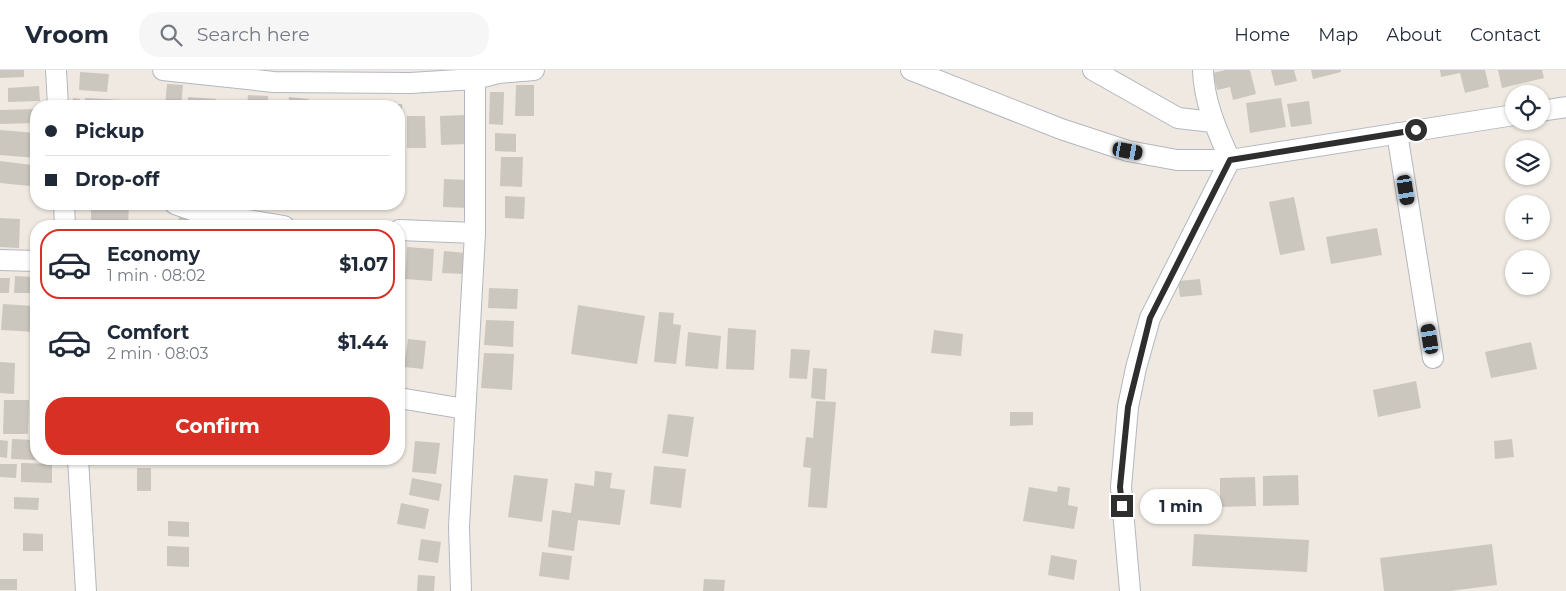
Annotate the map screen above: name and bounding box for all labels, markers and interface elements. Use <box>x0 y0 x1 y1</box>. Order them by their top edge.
search box <box>139 12 489 57</box>
text: Vroom <box>25 20 109 49</box>
icon: search <box>157 21 185 49</box>
text: Search here <box>197 23 310 46</box>
text: Home <box>1234 24 1290 46</box>
text: Map <box>1318 24 1358 46</box>
text: About <box>1386 24 1442 46</box>
text: Contact <box>1470 24 1541 46</box>
map controls <box>1505 85 1550 295</box>
button: locate <box>1505 85 1550 130</box>
route start <box>1405 119 1427 141</box>
text: Pickup <box>75 120 144 143</box>
button: layers <box>1505 140 1550 185</box>
car <box>1111 141 1144 161</box>
text: Drop-off <box>75 168 159 191</box>
car <box>1396 174 1415 206</box>
button: + <box>1505 195 1550 240</box>
icon: car <box>47 242 92 287</box>
text: Economy <box>107 243 200 266</box>
button: − <box>1505 250 1550 295</box>
text: $1.07 <box>339 253 388 276</box>
text: 1 min · 08:02 <box>107 266 205 285</box>
icon: car <box>47 320 92 365</box>
text: Comfort <box>107 321 189 344</box>
car <box>1420 323 1439 355</box>
text: $1.44 <box>337 331 388 354</box>
text: 2 min · 08:03 <box>107 344 208 363</box>
button: Confirm <box>45 397 390 455</box>
callout: 1 min <box>1140 488 1222 524</box>
route end <box>1111 495 1133 517</box>
text: 1 min <box>1159 497 1203 516</box>

